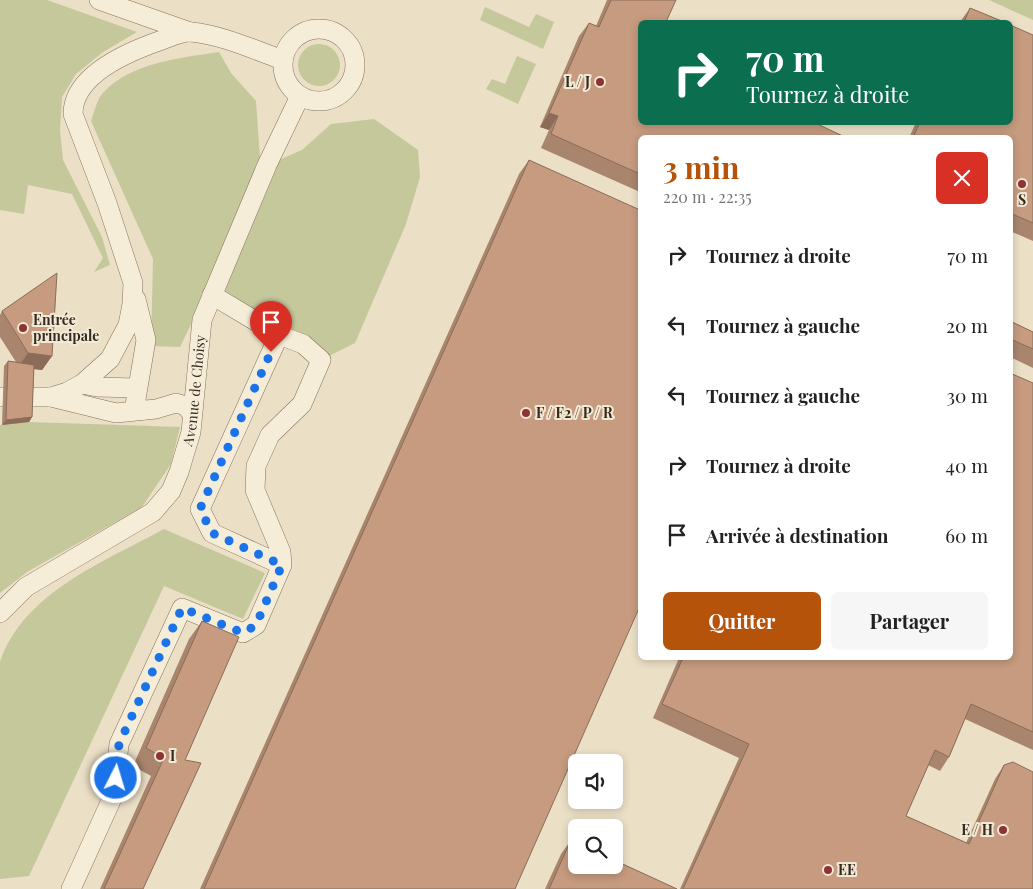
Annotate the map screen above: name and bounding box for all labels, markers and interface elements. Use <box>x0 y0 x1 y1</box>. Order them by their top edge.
text: 70 m <box>746 34 824 81</box>
icon: right <box>663 40 728 105</box>
place label: L / J <box>565 72 590 91</box>
marker: L / J <box>594 76 606 88</box>
text: Tournez à droite <box>746 79 909 109</box>
text: 3 min <box>663 147 739 187</box>
button: close <box>936 152 988 204</box>
marker: S <box>1016 178 1028 190</box>
text: 220 m · 22:35 <box>663 186 752 207</box>
place label: S <box>1018 190 1026 209</box>
icon: right <box>663 241 691 269</box>
text: Tournez à droite <box>706 242 851 268</box>
text: 70 m <box>947 242 988 268</box>
pin <box>250 301 292 352</box>
icon: arrive <box>257 308 285 336</box>
place label: Entrée principale <box>33 310 99 345</box>
icon: left <box>663 311 691 339</box>
text: Tournez à gauche <box>706 312 860 338</box>
text: 20 m <box>946 312 988 338</box>
marker: Entrée principale <box>17 322 29 334</box>
street label: Avenue de Choisy <box>177 334 209 449</box>
icon: left <box>663 381 691 409</box>
text: Tournez à gauche <box>706 382 860 408</box>
text: 30 m <box>946 382 988 408</box>
place label: F / F2 / P / R <box>536 403 613 422</box>
marker: F / F2 / P / R <box>520 407 532 419</box>
icon: right <box>663 451 691 479</box>
text: Tournez à droite <box>706 452 851 478</box>
text: 40 m <box>946 452 988 478</box>
icon: arrive <box>663 521 691 549</box>
text: Arrivée à destination <box>706 522 888 548</box>
text: 60 m <box>945 522 988 548</box>
button: Quitter <box>663 592 821 650</box>
button: Partager <box>831 592 988 650</box>
place label: I <box>170 746 175 765</box>
marker: I <box>154 750 166 762</box>
position arrow <box>89 751 141 803</box>
map controls <box>568 754 623 874</box>
button: sound <box>568 754 623 809</box>
button: search <box>568 819 623 874</box>
place label: E / H <box>961 820 993 839</box>
marker: E / H <box>997 824 1009 836</box>
place label: EE <box>838 860 856 879</box>
marker: EE <box>822 864 834 876</box>

